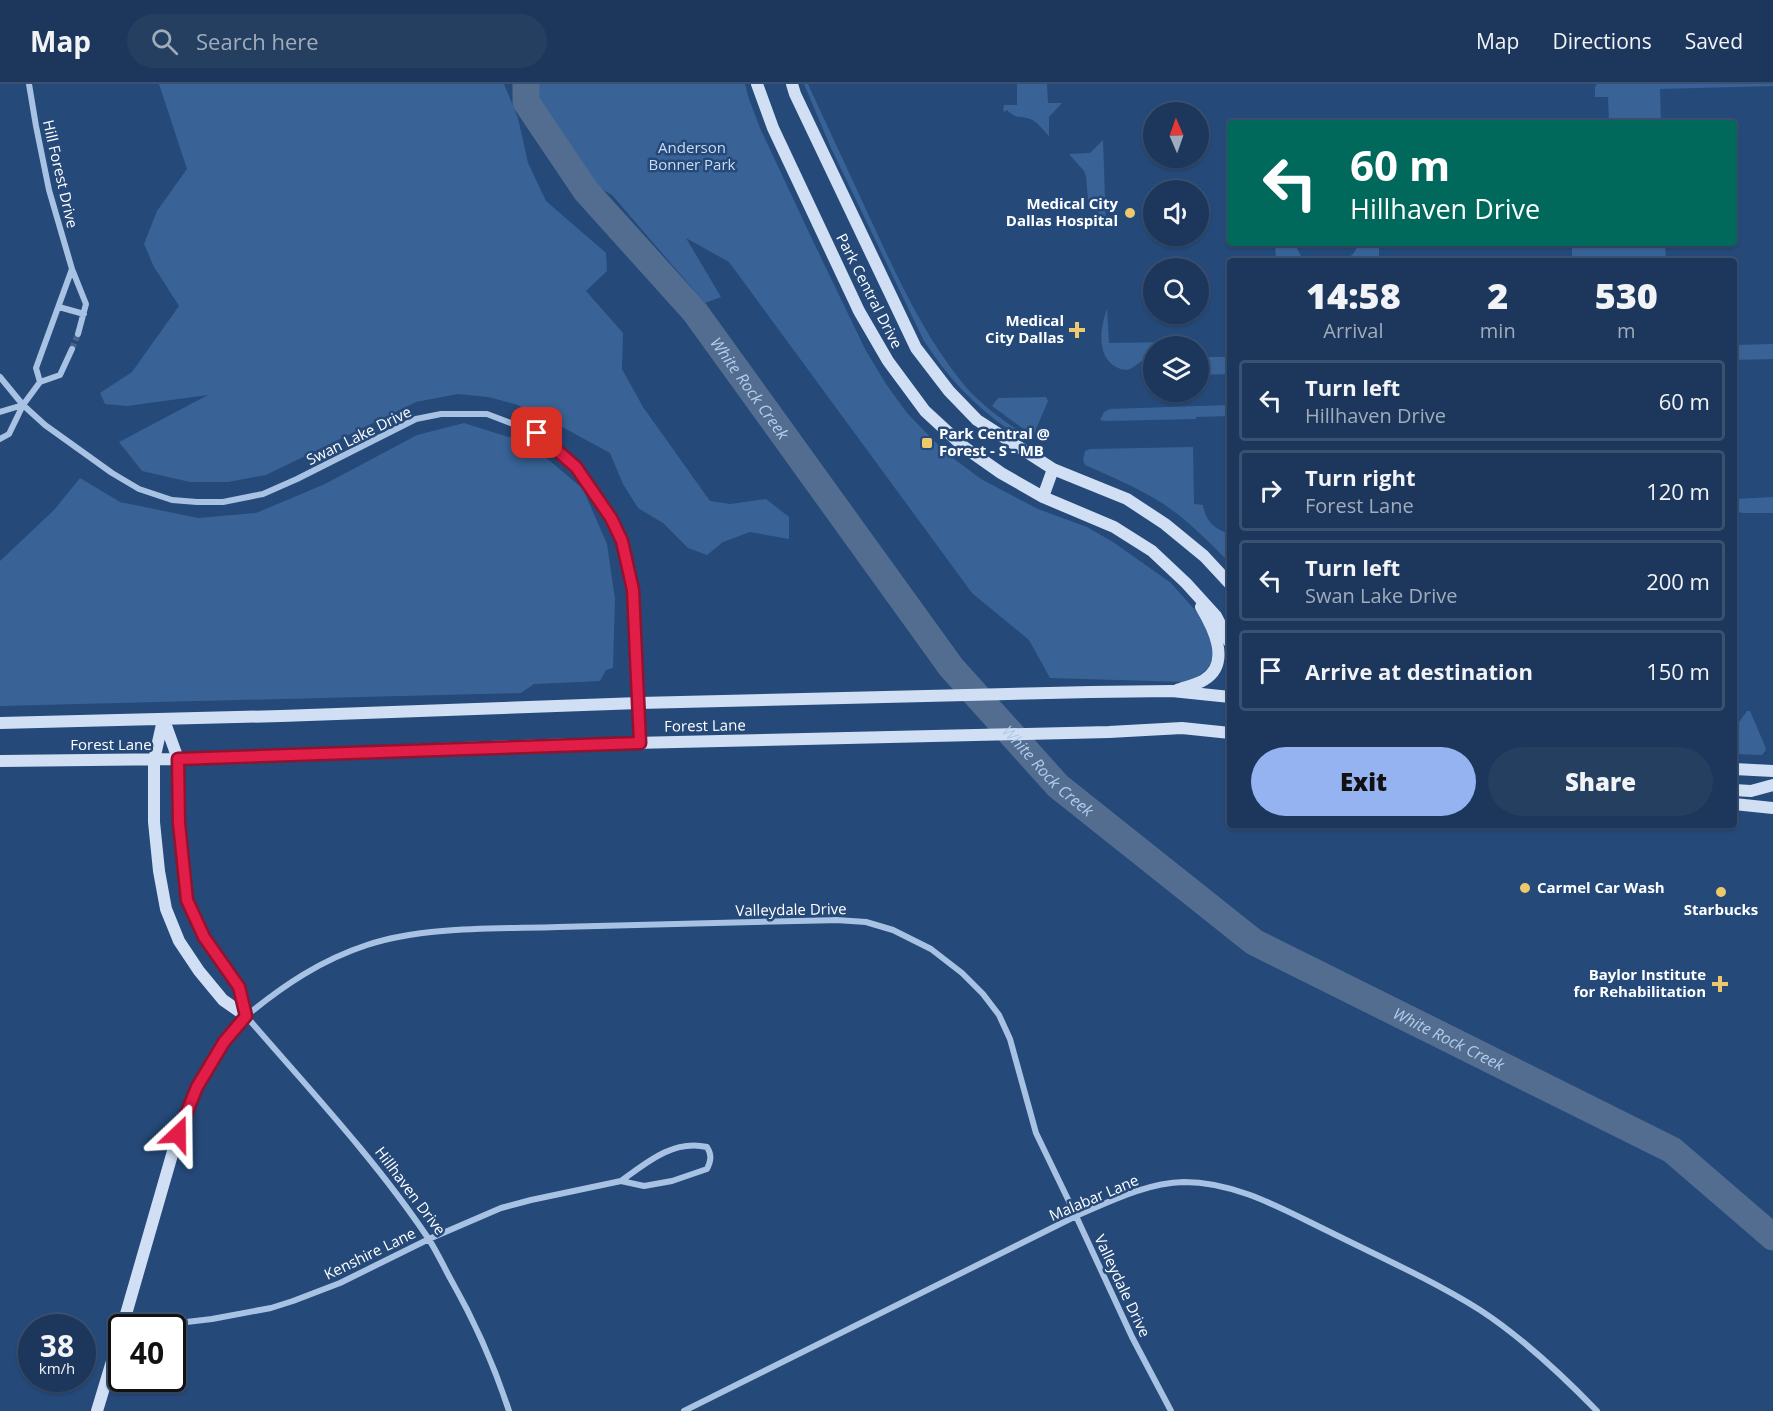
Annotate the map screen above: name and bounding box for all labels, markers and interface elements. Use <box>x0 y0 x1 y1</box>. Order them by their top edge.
search box <box>127 14 547 68</box>
text: Map <box>30 22 91 60</box>
icon: search <box>148 25 181 58</box>
text: Search here <box>196 26 319 56</box>
text: Map <box>1476 27 1519 55</box>
text: Directions <box>1552 27 1652 55</box>
text: Saved <box>1685 27 1743 55</box>
north arrow <box>1143 102 1209 168</box>
map controls <box>1143 102 1209 402</box>
street label: Hill Forest Drive <box>39 118 83 230</box>
text: 60 m <box>1350 136 1450 193</box>
park label: Anderson Bonner Park <box>649 137 736 174</box>
icon: left <box>1251 144 1329 222</box>
button: sound <box>1143 180 1209 246</box>
text: Hillhaven Drive <box>1350 190 1540 227</box>
place label: Medical City Dallas Hospital <box>1006 193 1118 230</box>
marker: Medical City Dallas Hospital <box>1123 206 1137 220</box>
street label: Park Central Drive <box>832 230 908 351</box>
button: search <box>1143 258 1209 324</box>
text: 14:58 <box>1306 271 1401 320</box>
text: 2 <box>1487 271 1508 320</box>
text: 530 <box>1595 271 1658 320</box>
place label: Medical City Dallas <box>985 310 1064 347</box>
text: Arrival <box>1323 317 1384 344</box>
text: min <box>1480 317 1516 344</box>
text: m <box>1617 317 1636 344</box>
marker: Medical City Dallas <box>1068 321 1086 339</box>
water label: White Rock Creek <box>705 332 795 445</box>
button: layers <box>1143 336 1209 402</box>
text: Turn left <box>1305 372 1400 402</box>
icon: left <box>1254 384 1287 417</box>
text: 60 m <box>1659 386 1710 416</box>
street label: Swan Lake Drive <box>303 401 414 469</box>
text: Hillhaven Drive <box>1305 402 1446 429</box>
pin <box>511 407 562 458</box>
icon: arrive <box>520 416 553 449</box>
place label: Park Central @ Forest - S - MB <box>939 423 1050 460</box>
marker: Park Central @ Forest - S - MB <box>920 436 934 450</box>
text: Turn right <box>1305 462 1416 492</box>
icon: right <box>1254 474 1287 507</box>
text: 120 m <box>1646 476 1710 506</box>
text: Forest Lane <box>1305 492 1414 519</box>
text: Turn left <box>1305 552 1400 582</box>
icon: left <box>1254 564 1287 597</box>
text: 200 m <box>1646 566 1710 596</box>
text: Swan Lake Drive <box>1305 582 1457 609</box>
icon: arrive <box>1254 654 1287 687</box>
text: Arrive at destination <box>1305 656 1533 686</box>
text: 150 m <box>1646 656 1710 686</box>
street label: Forest Lane <box>664 714 746 736</box>
water label: White Rock Creek <box>997 720 1099 822</box>
street label: Forest Lane <box>70 734 152 754</box>
button: Exit <box>1251 747 1476 816</box>
button: Share <box>1488 747 1713 816</box>
place label: Carmel Car Wash <box>1537 877 1665 897</box>
marker: Carmel Car Wash <box>1518 881 1532 895</box>
marker: Starbucks <box>1714 885 1728 899</box>
street label: Valleydale Drive <box>735 898 847 920</box>
place label: Starbucks <box>1684 899 1758 919</box>
place label: Baylor Institute for Rehabilitation <box>1573 964 1706 1001</box>
marker: Baylor Institute for Rehabilitation <box>1711 975 1729 993</box>
water label: White Rock Creek <box>1390 1002 1509 1076</box>
position arrow <box>146 1102 210 1166</box>
street label: Hillhaven Drive <box>371 1142 451 1239</box>
street label: Malabar Lane <box>1046 1169 1141 1225</box>
street label: Kenshire Lane <box>321 1222 419 1284</box>
street label: Valleydale Drive <box>1090 1231 1155 1340</box>
speed limit sign: 40 <box>108 1314 186 1392</box>
text: 38 <box>40 1325 74 1366</box>
text: km/h <box>39 1358 75 1378</box>

